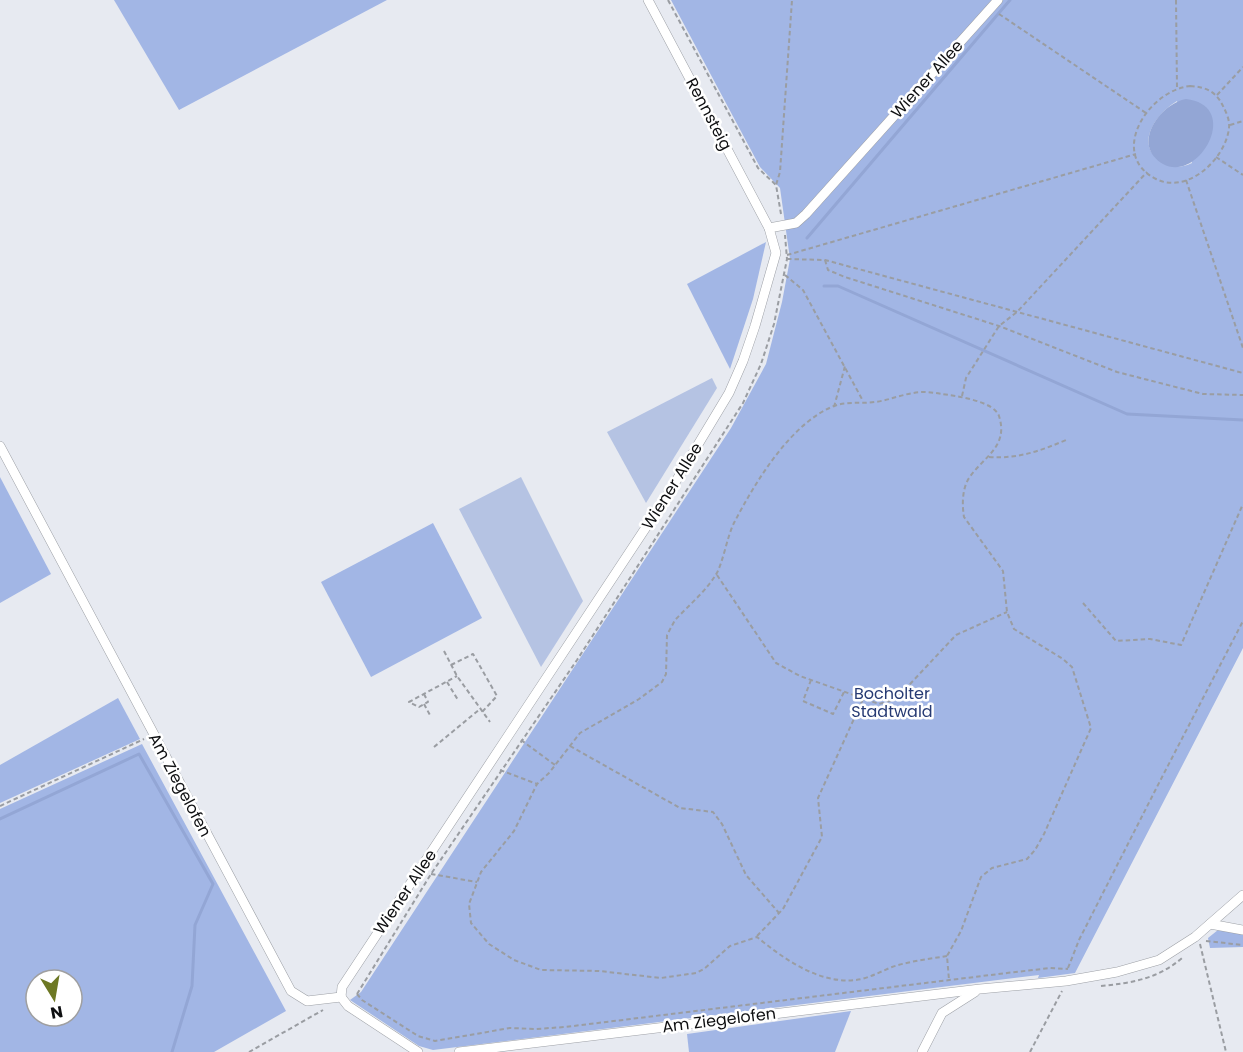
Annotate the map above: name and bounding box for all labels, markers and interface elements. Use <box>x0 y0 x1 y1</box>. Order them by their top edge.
street label: Wiener Allee <box>886 35 969 123</box>
street label: Rennsteig <box>680 74 738 154</box>
street label: Wiener Allee <box>636 438 708 534</box>
park label: Bocholter Stadtwald <box>851 682 933 723</box>
street label: Am Ziegelofen <box>143 729 217 841</box>
street label: Wiener Allee <box>368 845 442 939</box>
north arrow <box>24 968 84 1028</box>
text: N <box>49 1000 65 1025</box>
street label: Am Ziegelofen <box>661 1002 777 1038</box>

